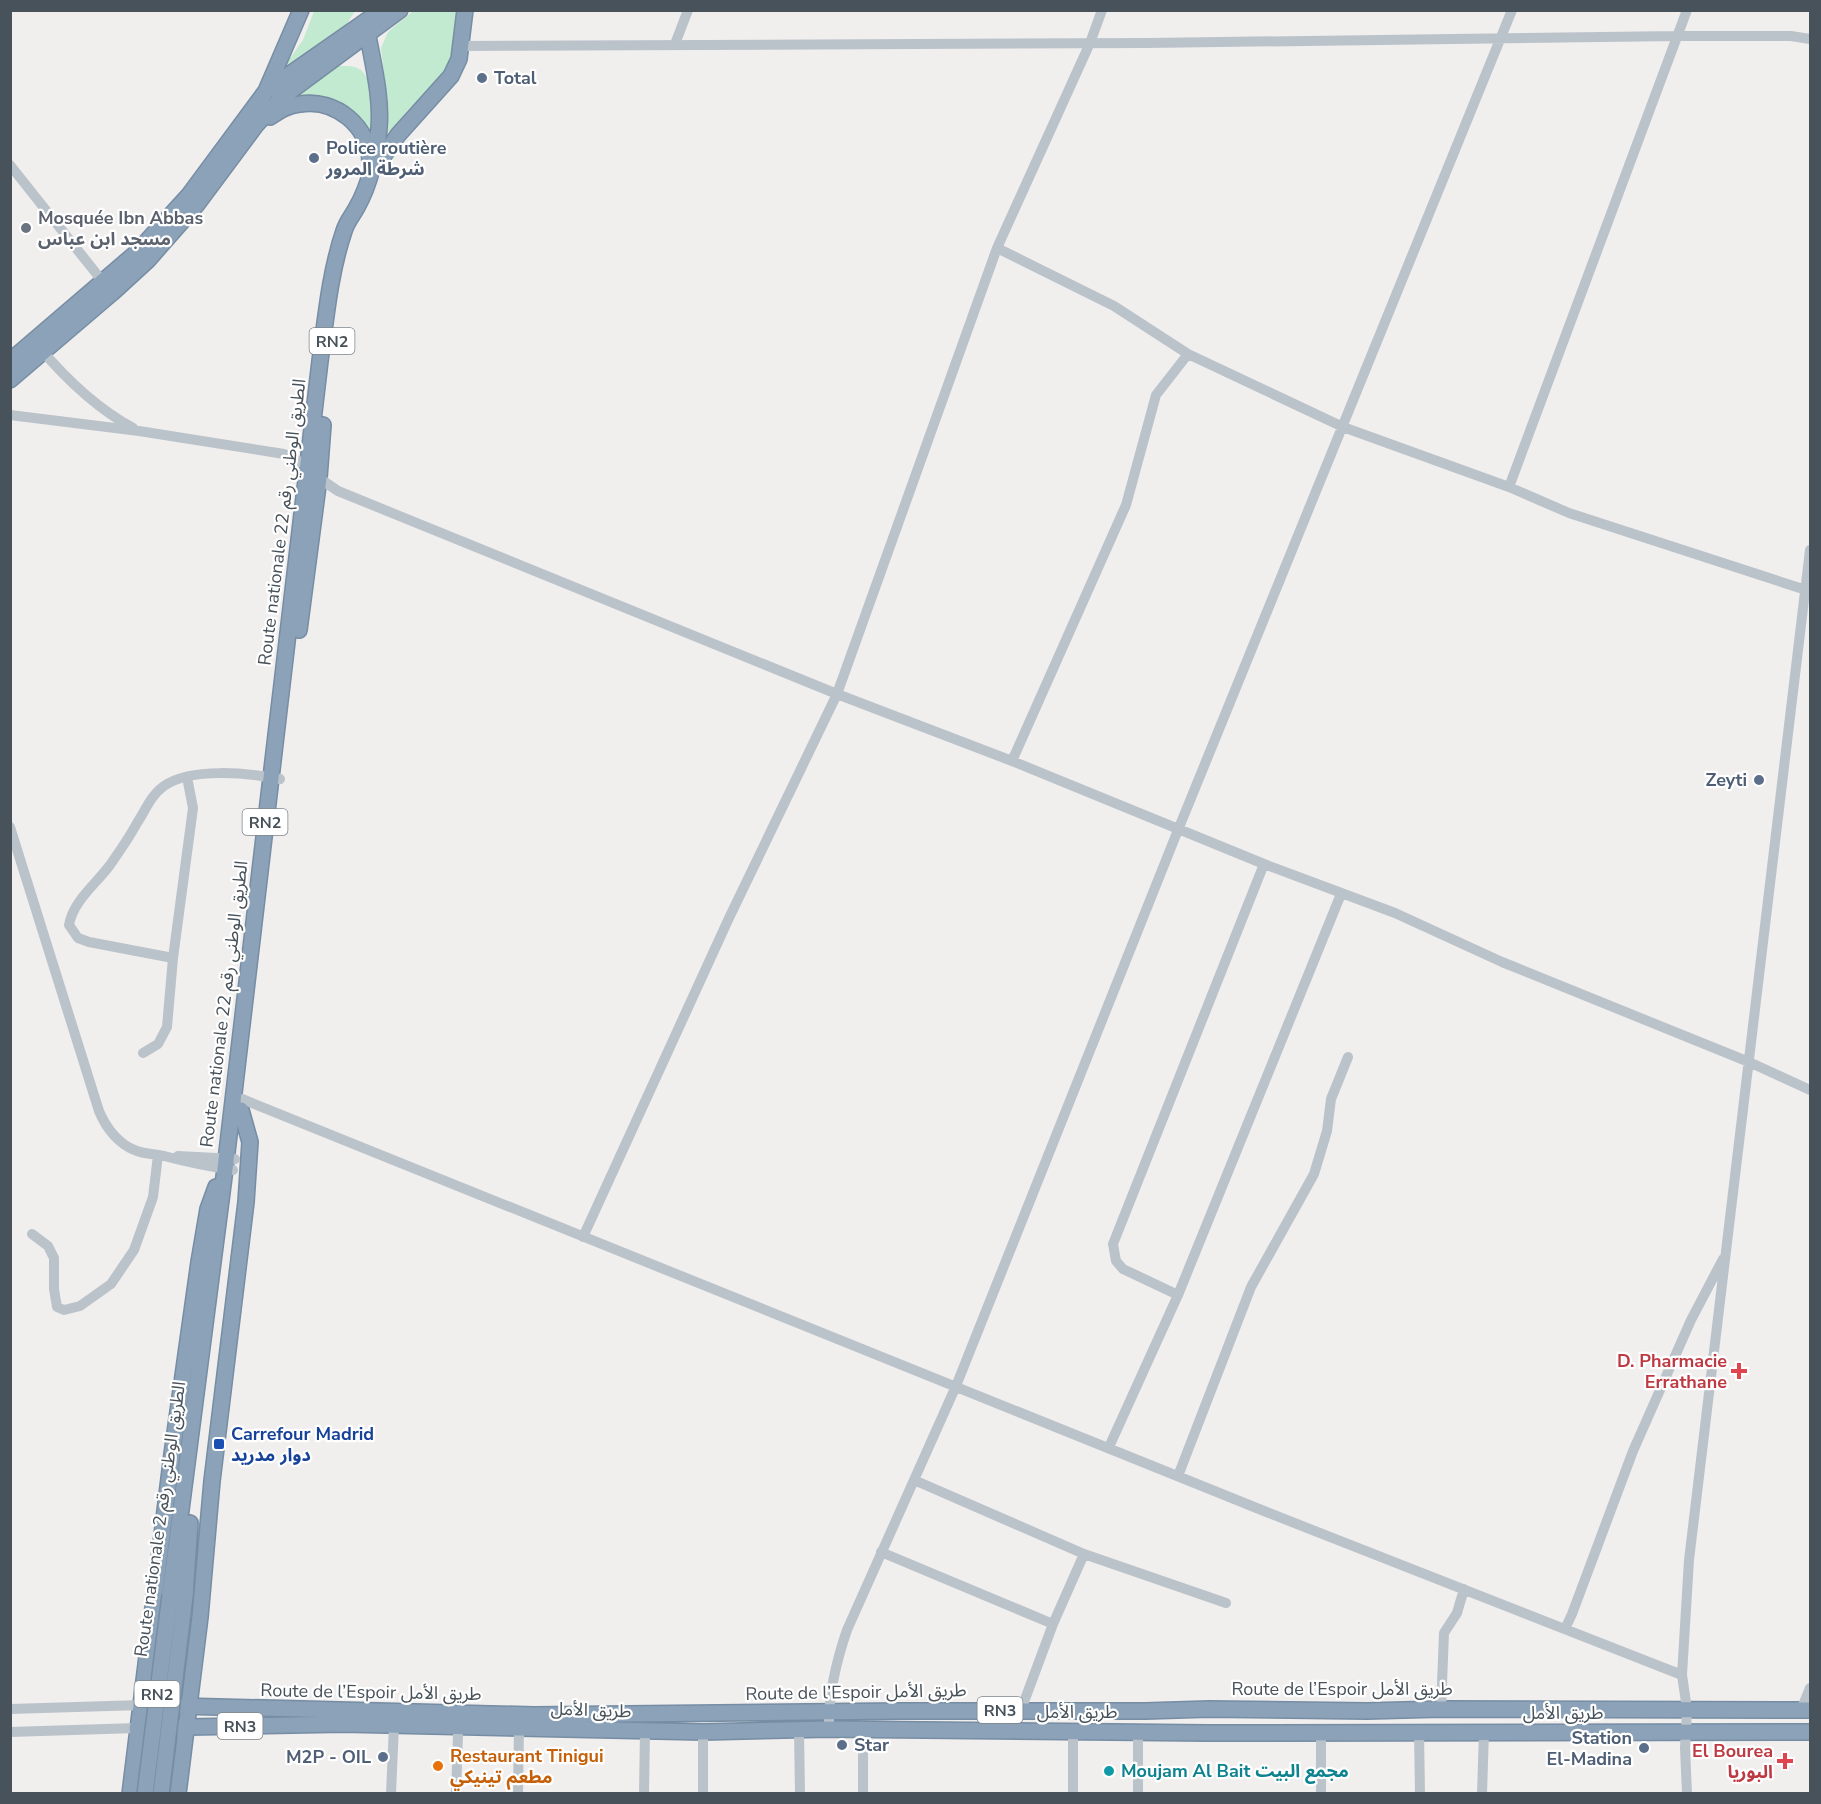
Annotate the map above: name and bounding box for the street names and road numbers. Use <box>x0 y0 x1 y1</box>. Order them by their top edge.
road number: RN2 <box>310 328 354 354</box>
street label: Route nationale 22 الطريق الوطني رقم <box>252 377 313 667</box>
road number: RN2 <box>242 809 288 835</box>
street label: Route nationale 22 الطريق الوطني رقم <box>194 859 255 1149</box>
street label: Route nationale الطريق الوطني رقم 2 <box>129 1380 192 1659</box>
street label: Route de l’Espoir طريق الأمل <box>1231 1677 1453 1701</box>
street label: Route de l’Espoir طريق الأمل <box>260 1678 482 1706</box>
street label: Route de l’Espoir طريق الأمل <box>745 1678 967 1706</box>
road number: RN2 <box>134 1681 180 1707</box>
street label: طريق الأمل <box>550 1697 632 1723</box>
road number: RN3 <box>978 1697 1022 1723</box>
street label: طريق الأمل <box>1037 1700 1117 1724</box>
street label: طريق الأمل <box>1523 1701 1603 1725</box>
road number: RN3 <box>218 1713 262 1739</box>

